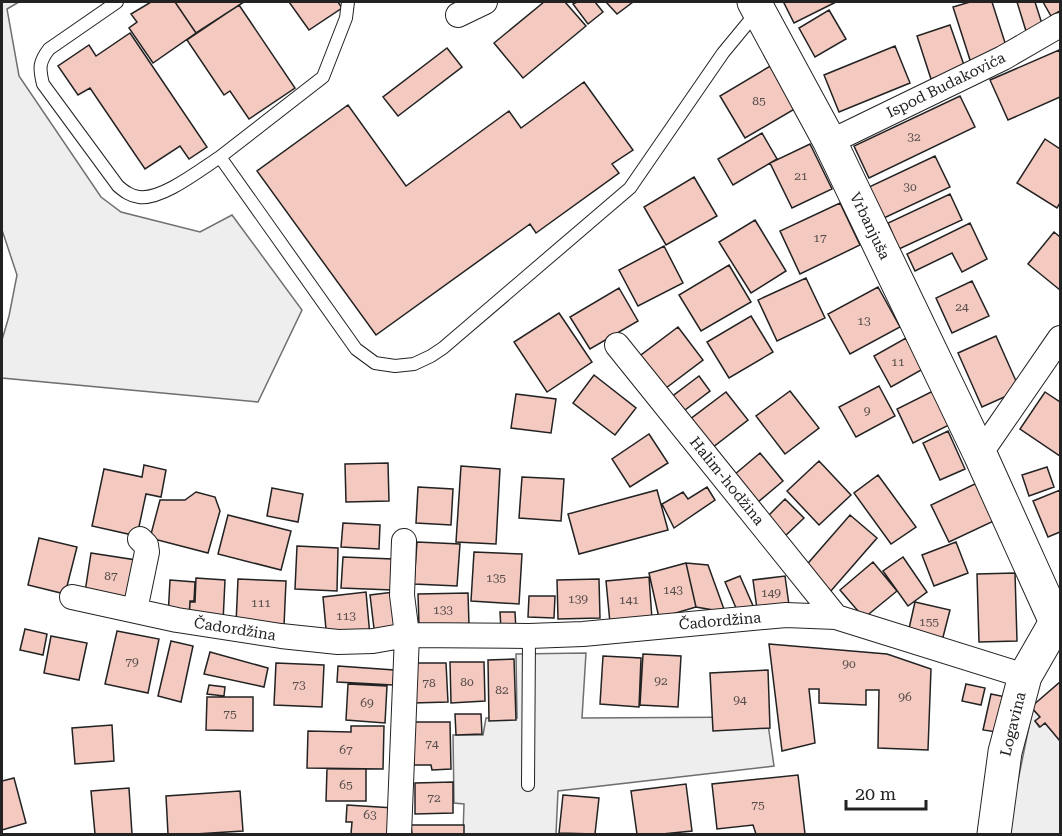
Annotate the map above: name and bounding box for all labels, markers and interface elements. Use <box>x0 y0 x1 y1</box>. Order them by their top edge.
street label: Ispod Budakovića <box>884 48 1008 122</box>
house number: 85 <box>752 94 766 108</box>
house number: 32 <box>907 130 921 144</box>
house number: 21 <box>794 169 808 183</box>
house number: 30 <box>903 180 917 194</box>
street label: Vrbanjuša <box>846 189 894 263</box>
house number: 17 <box>813 231 827 245</box>
house number: 24 <box>955 300 969 314</box>
house number: 13 <box>857 314 871 328</box>
house number: 11 <box>891 355 905 369</box>
house number: 9 <box>864 404 871 418</box>
street label: Halim-hodžina <box>686 433 768 529</box>
house number: 87 <box>104 569 118 583</box>
house number: 135 <box>486 571 506 585</box>
house number: 143 <box>663 583 683 597</box>
house number: 149 <box>761 586 781 600</box>
house number: 139 <box>568 592 588 606</box>
house number: 141 <box>619 593 639 607</box>
house number: 111 <box>251 596 271 610</box>
house number: 133 <box>433 603 453 617</box>
street label: Čadordžina <box>678 608 762 634</box>
house number: 113 <box>336 609 356 623</box>
street label: Čadordžina <box>193 614 277 644</box>
house number: 155 <box>919 615 939 629</box>
house number: 79 <box>125 655 139 669</box>
house number: 90 <box>842 657 856 671</box>
house number: 92 <box>654 674 668 688</box>
house number: 80 <box>460 675 474 689</box>
house number: 78 <box>422 676 436 690</box>
house number: 73 <box>292 678 306 692</box>
house number: 82 <box>495 683 509 697</box>
house number: 96 <box>898 690 912 704</box>
street label: Logavina <box>996 690 1030 758</box>
house number: 94 <box>733 693 747 707</box>
house number: 69 <box>360 696 374 710</box>
house number: 75 <box>223 707 237 721</box>
house number: 74 <box>425 737 439 751</box>
house number: 67 <box>339 743 353 757</box>
scale bar <box>846 773 926 811</box>
house number: 65 <box>339 778 353 792</box>
text: 20 m <box>855 783 896 804</box>
house number: 72 <box>427 791 441 805</box>
house number: 75 <box>751 798 765 812</box>
house number: 63 <box>363 808 377 822</box>

